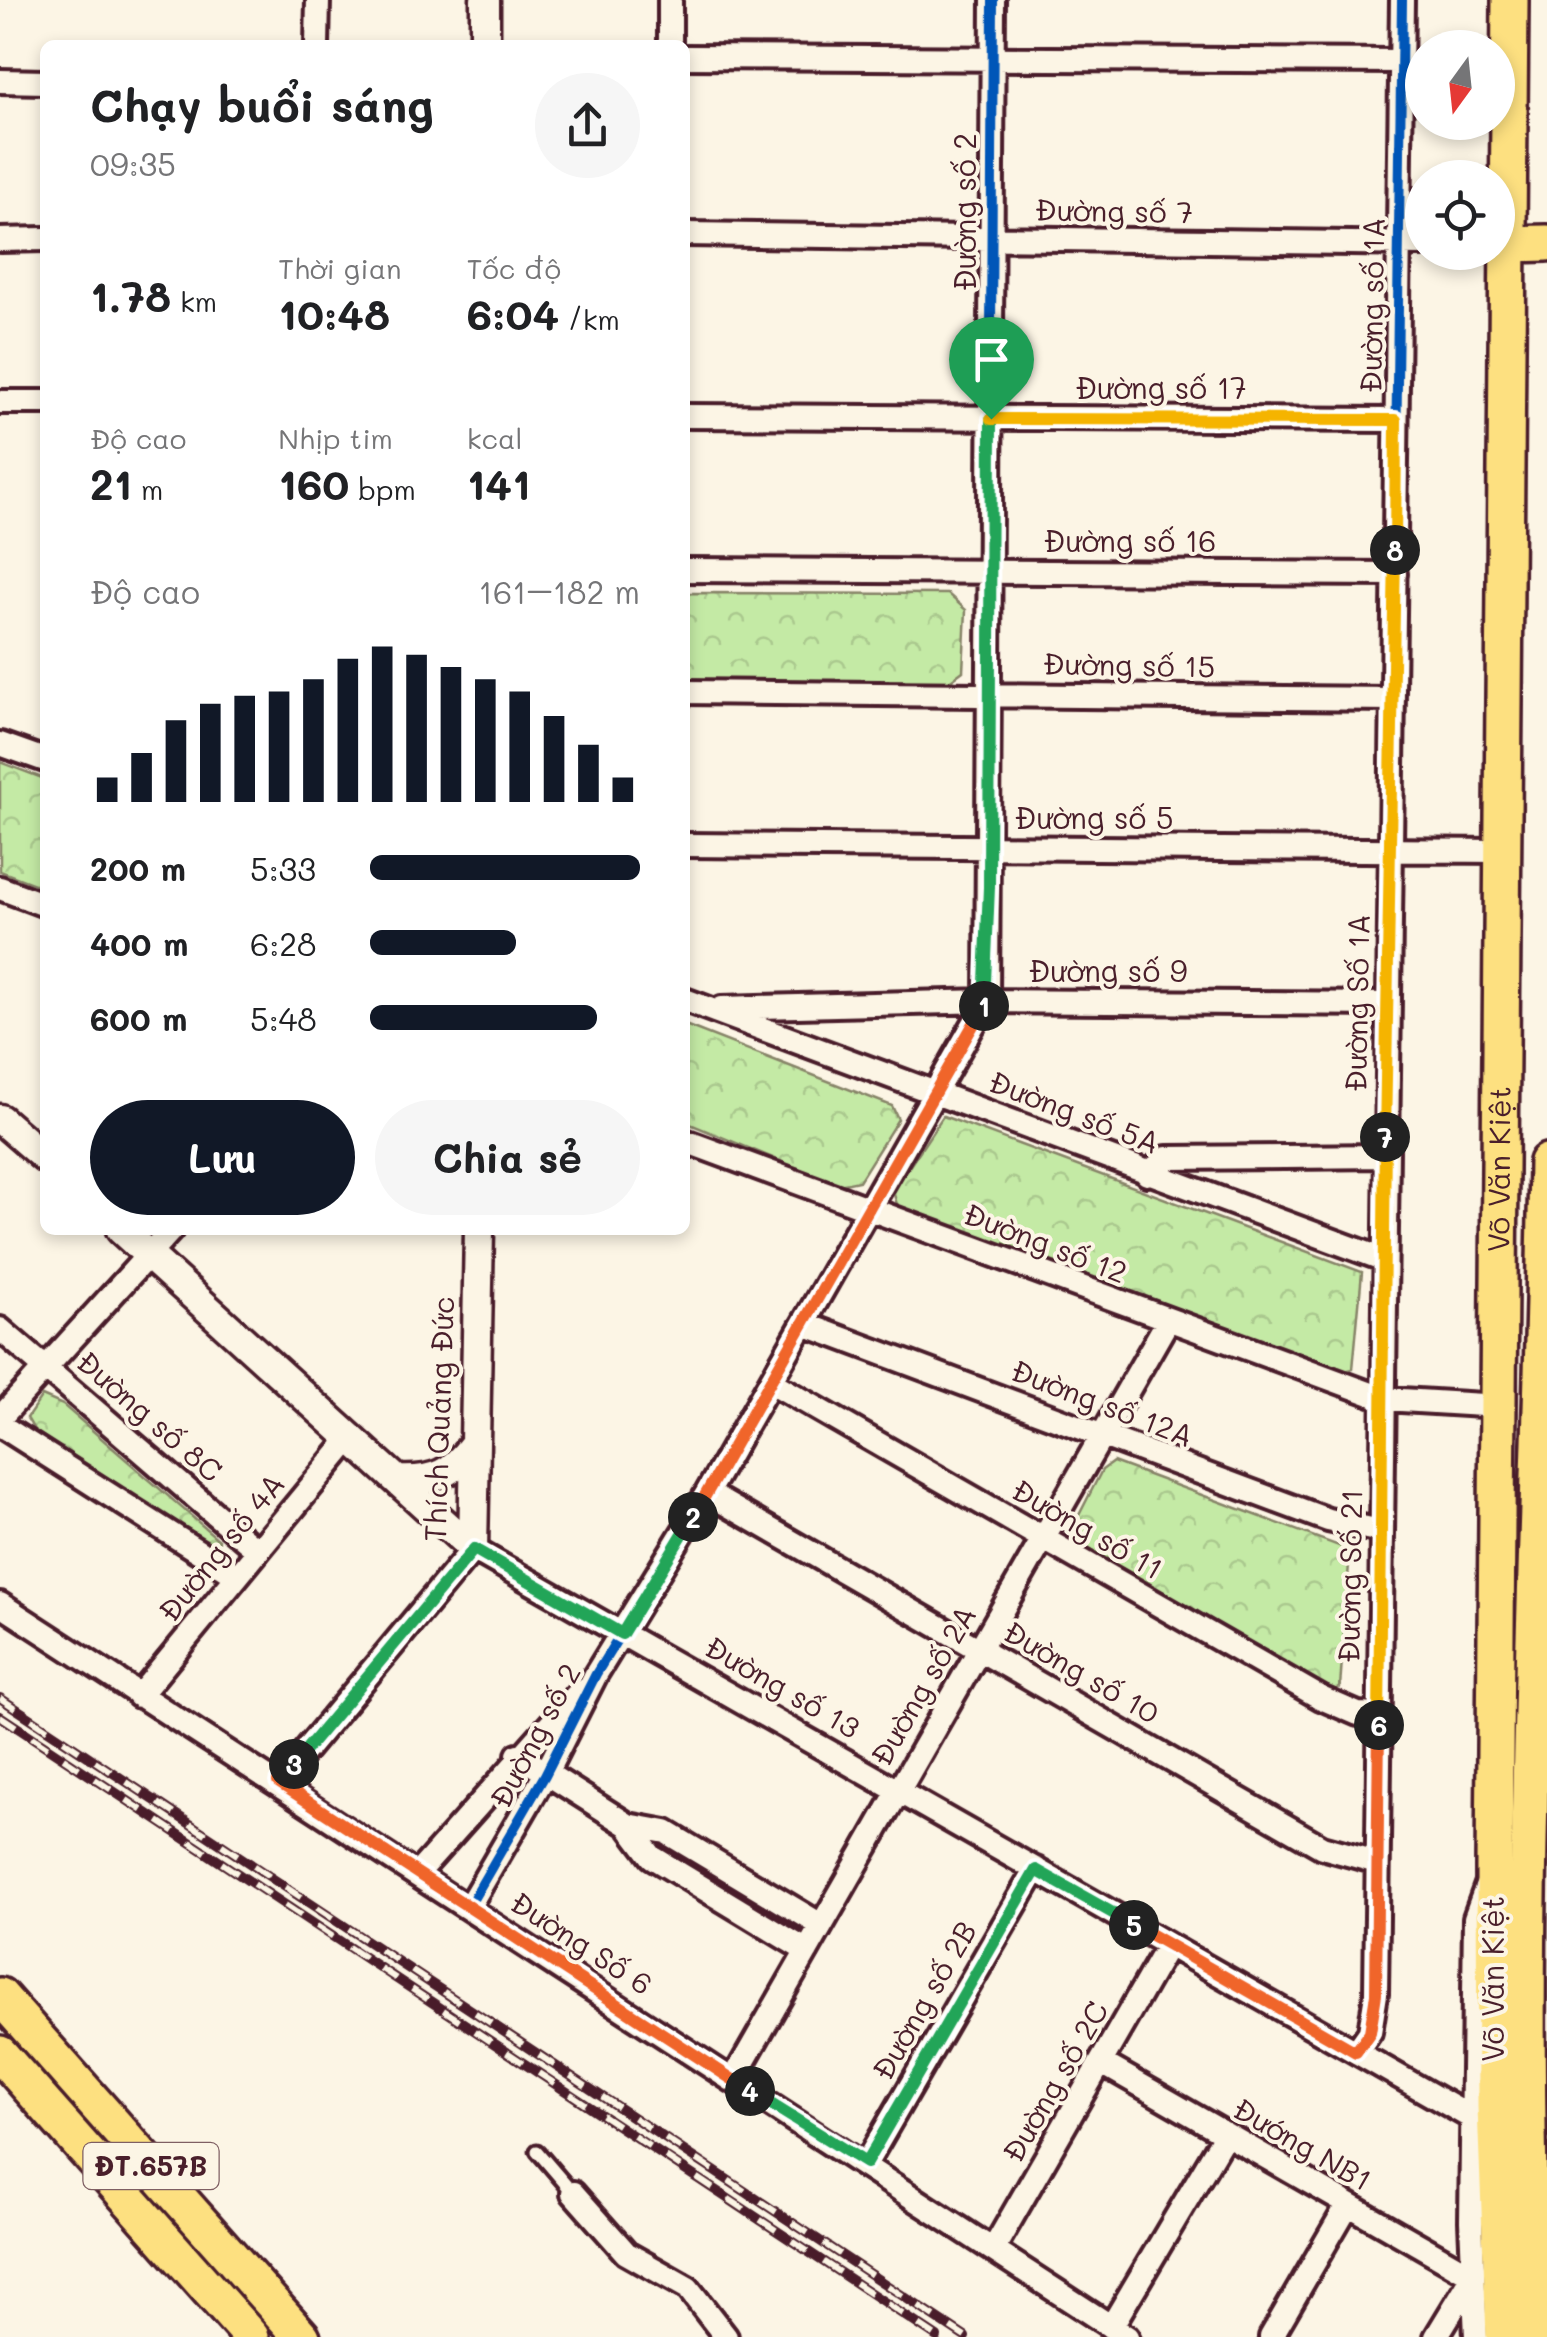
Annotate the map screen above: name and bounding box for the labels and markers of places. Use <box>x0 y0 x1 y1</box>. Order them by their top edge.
pin <box>949 317 1034 420</box>
pin: 8 <box>1370 525 1420 575</box>
pin: 1 <box>959 981 1009 1031</box>
pin: 7 <box>1360 1112 1410 1162</box>
pin: 2 <box>668 1492 718 1542</box>
pin: 6 <box>1354 1700 1404 1750</box>
pin: 3 <box>269 1739 319 1789</box>
pin: 5 <box>1109 1900 1159 1950</box>
pin: 4 <box>725 2066 775 2116</box>

